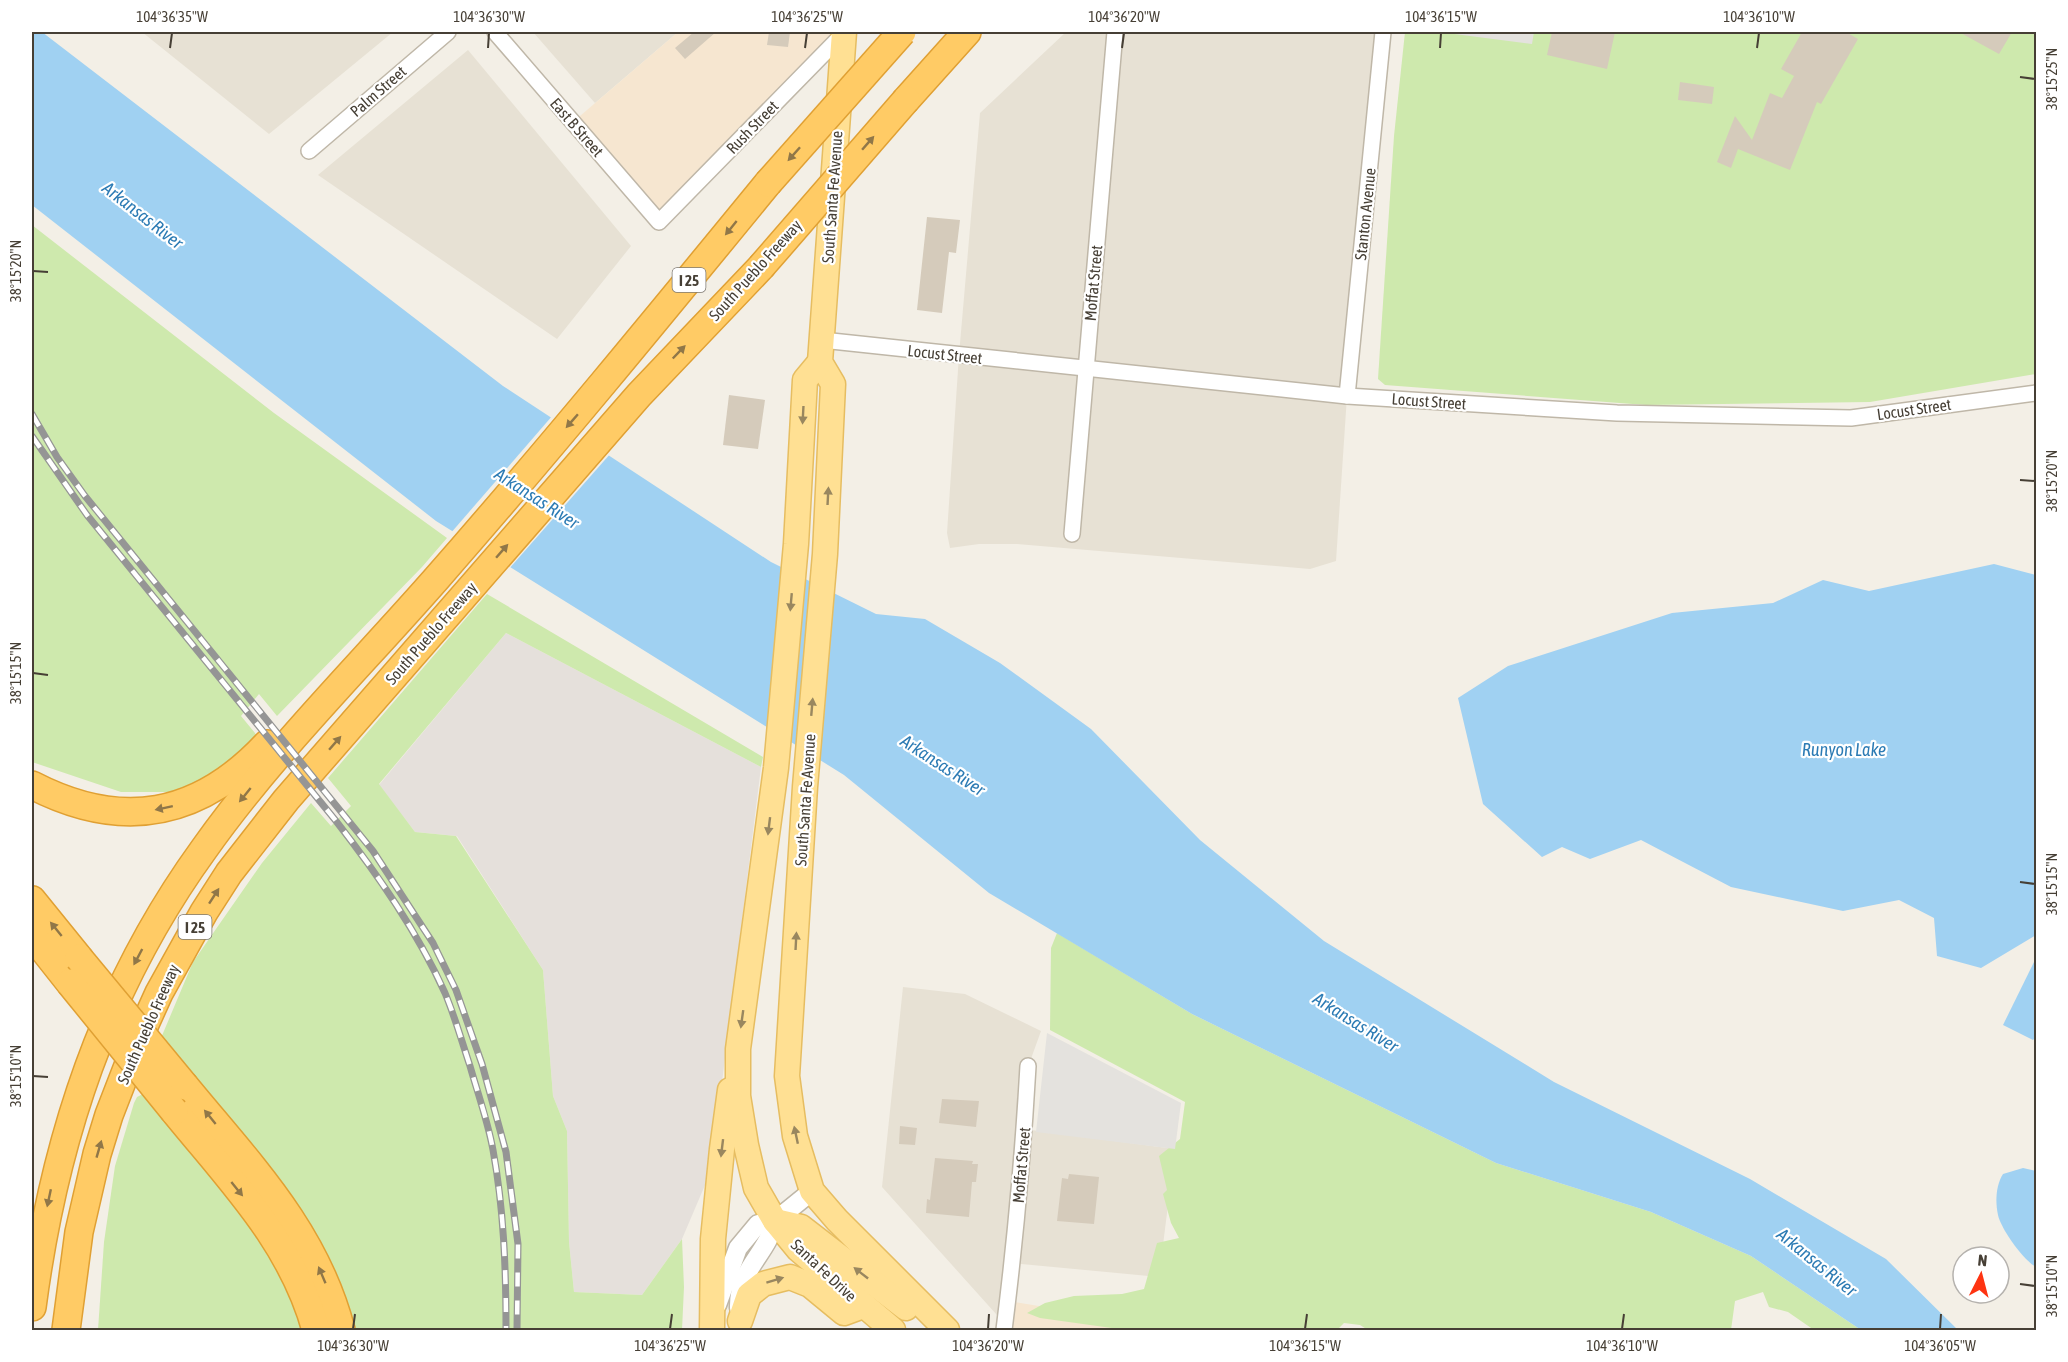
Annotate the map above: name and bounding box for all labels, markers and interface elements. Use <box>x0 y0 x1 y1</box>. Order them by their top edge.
text: 104°36'35"W <box>136 8 208 25</box>
text: 104°36'30"W <box>453 8 525 25</box>
text: 104°36'25"W <box>771 8 843 25</box>
text: 104°36'20"W <box>1088 8 1160 25</box>
text: 104°36'15"W <box>1405 8 1477 25</box>
text: 104°36'10"W <box>1723 8 1795 25</box>
text: 38°15'25"N <box>2043 48 2060 110</box>
street label: Palm Street <box>346 62 410 120</box>
street label: East B Street <box>547 94 608 160</box>
street label: Rush Street <box>722 97 782 157</box>
street label: South Santa Fe Avenue <box>818 130 846 264</box>
one-way arrow <box>861 136 875 151</box>
one-way arrow <box>788 146 801 161</box>
street label: Stanton Avenue <box>1351 167 1379 261</box>
water label: Arkansas River <box>98 176 188 253</box>
street label: South Pueblo Freeway <box>705 216 806 325</box>
one-way arrow <box>725 220 738 236</box>
text: 38°15'20"N <box>7 240 24 302</box>
street label: Moffat Street <box>1081 244 1105 322</box>
road number: I 25 <box>672 268 706 292</box>
street label: Locust Street <box>907 341 984 367</box>
one-way arrow <box>672 345 686 360</box>
street label: Locust Street <box>1391 389 1467 413</box>
street label: Locust Street <box>1876 395 1953 423</box>
one-way arrow <box>798 405 807 424</box>
one-way arrow <box>565 413 579 428</box>
text: 38°15'20"N <box>2043 450 2060 512</box>
water label: Arkansas River <box>490 462 584 533</box>
one-way arrow <box>823 486 832 505</box>
one-way arrow <box>495 544 508 559</box>
street label: South Pueblo Freeway <box>382 578 481 688</box>
one-way arrow <box>786 593 796 612</box>
text: 38°15'15"N <box>7 642 24 704</box>
one-way arrow <box>807 698 817 717</box>
water label: Arkansas River <box>896 729 990 800</box>
street label: South Santa Fe Avenue <box>791 733 819 867</box>
one-way arrow <box>328 736 342 751</box>
water label: Runyon Lake <box>1802 739 1886 760</box>
one-way arrow <box>239 787 252 803</box>
one-way arrow <box>154 804 173 813</box>
one-way arrow <box>764 817 773 836</box>
text: 38°15'15"N <box>2043 853 2060 915</box>
one-way arrow <box>209 888 220 905</box>
road number: I 25 <box>178 915 212 939</box>
one-way arrow <box>49 921 62 937</box>
one-way arrow <box>791 932 800 951</box>
one-way arrow <box>133 948 143 965</box>
street label: South Pueblo Freeway <box>113 961 184 1087</box>
water label: Arkansas River <box>1309 987 1403 1057</box>
one-way arrow <box>738 1010 747 1029</box>
text: 38°15'10"N <box>7 1045 24 1107</box>
one-way arrow <box>203 1109 216 1125</box>
one-way arrow <box>791 1126 800 1145</box>
street label: Moffat Street <box>1009 1126 1033 1204</box>
one-way arrow <box>717 1139 727 1158</box>
one-way arrow <box>95 1140 104 1158</box>
one-way arrow <box>230 1181 243 1196</box>
one-way arrow <box>44 1189 54 1208</box>
water label: Arkansas River <box>1772 1223 1862 1301</box>
street label: Santa Fe Drive <box>788 1235 860 1305</box>
north arrow <box>1951 1245 2011 1305</box>
text: N <box>1977 1251 1988 1270</box>
text: 38°15'10"N <box>2043 1255 2060 1317</box>
one-way arrow <box>317 1266 327 1284</box>
one-way arrow <box>854 1268 869 1280</box>
one-way arrow <box>766 1275 784 1284</box>
text: 104°36'30"W <box>317 1337 389 1354</box>
text: 104°36'25"W <box>634 1337 706 1354</box>
text: 104°36'20"W <box>952 1337 1024 1354</box>
text: 104°36'15"W <box>1269 1337 1341 1354</box>
text: 104°36'10"W <box>1586 1337 1658 1354</box>
text: 104°36'05"W <box>1904 1337 1976 1354</box>

